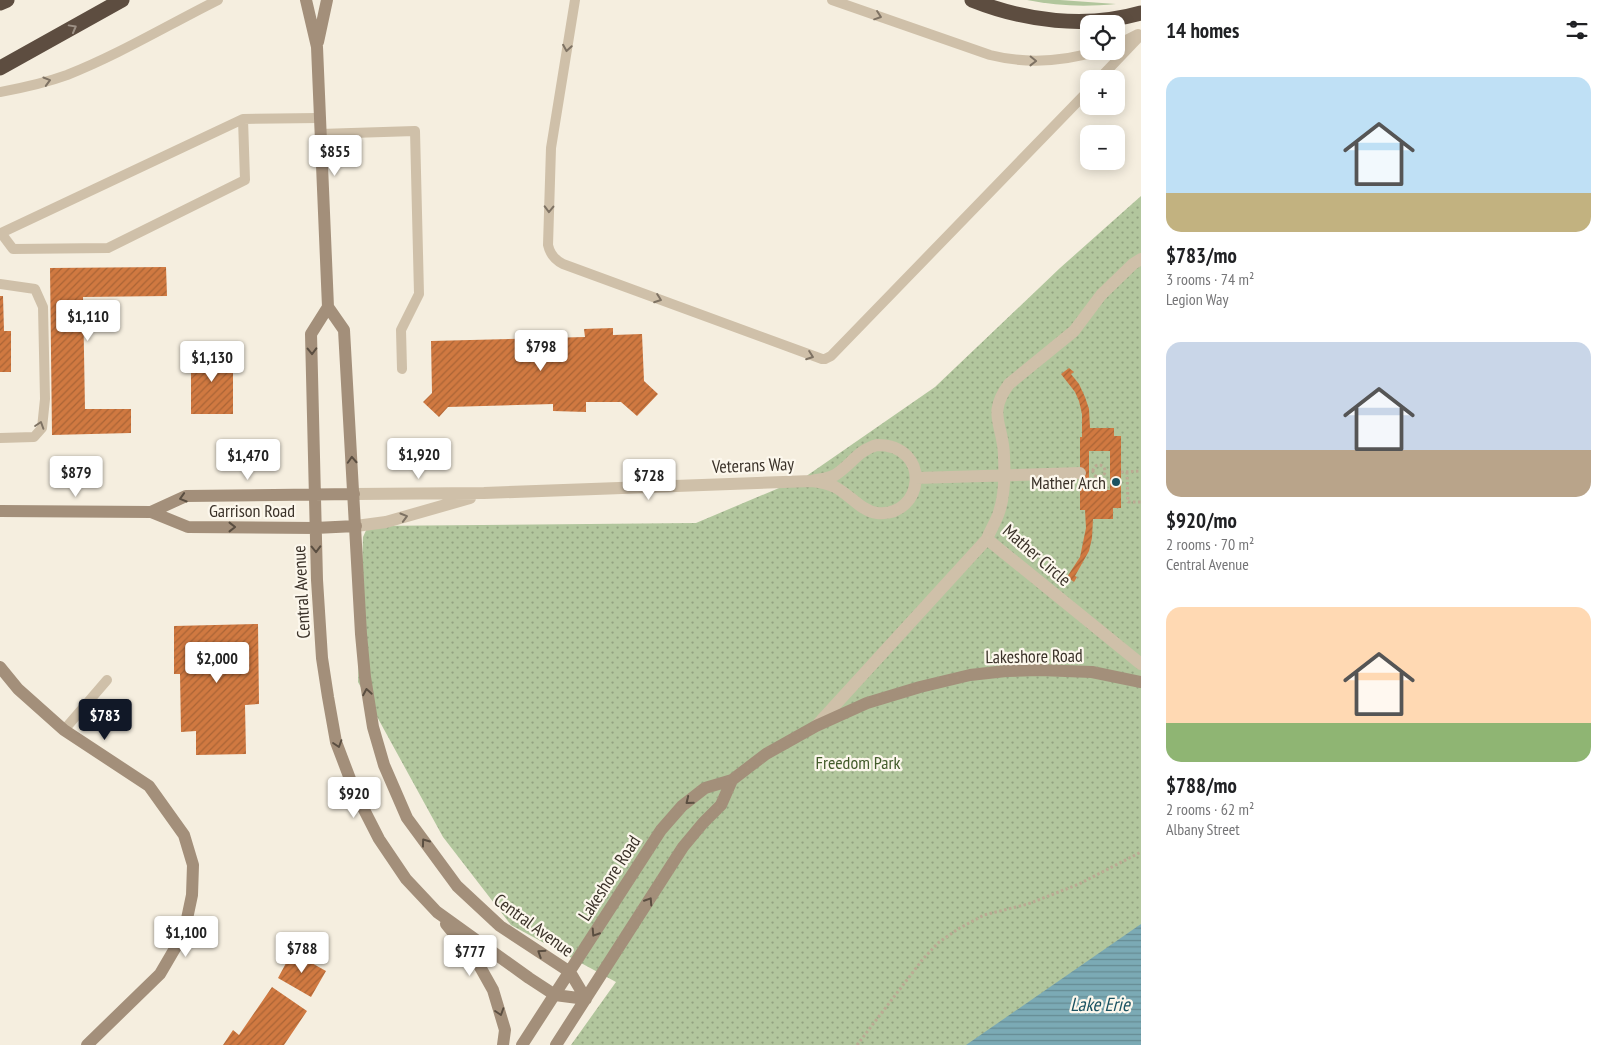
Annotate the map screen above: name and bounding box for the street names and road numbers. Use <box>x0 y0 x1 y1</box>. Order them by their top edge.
street label: Veterans Way <box>711 452 795 478</box>
street label: Garrison Road <box>209 499 295 522</box>
street label: Mather Circle <box>998 519 1076 591</box>
street label: Central Avenue <box>287 545 315 639</box>
street label: Lakeshore Road <box>985 644 1083 668</box>
street label: Lakeshore Road <box>573 831 645 925</box>
street label: Central Avenue <box>490 888 578 962</box>

